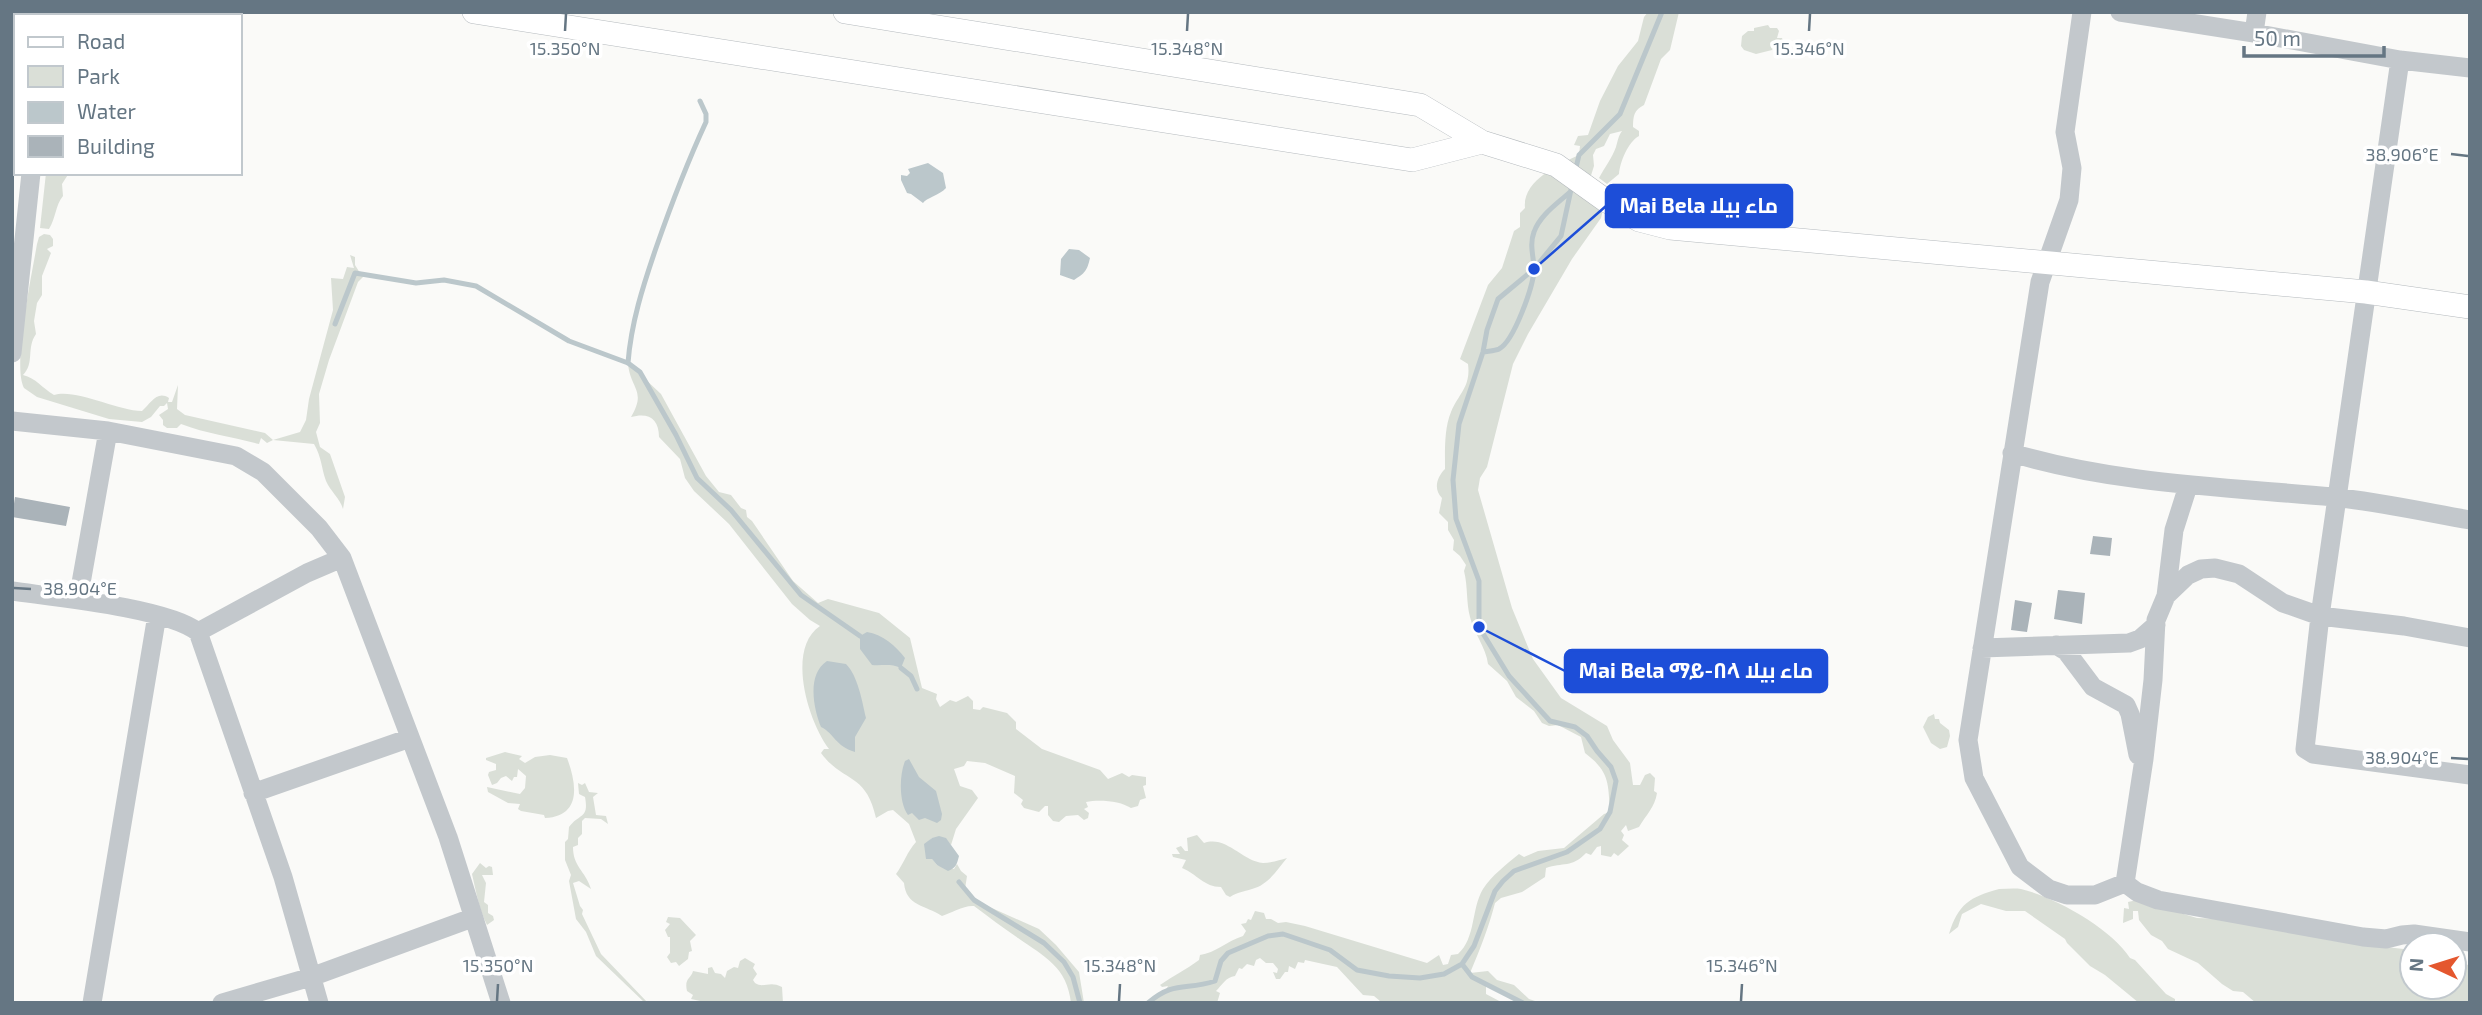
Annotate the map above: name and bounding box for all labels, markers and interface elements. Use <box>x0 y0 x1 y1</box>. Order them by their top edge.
legend <box>14 14 242 175</box>
scale bar <box>2244 14 2384 58</box>
text: 50 m <box>2254 25 2301 50</box>
text: Road <box>77 28 125 53</box>
text: 15.350°N <box>530 37 600 59</box>
text: 15.348°N <box>1151 37 1223 59</box>
text: 15.346°N <box>1773 37 1845 59</box>
text: Park <box>77 63 120 88</box>
text: Water <box>77 98 136 123</box>
text: Building <box>77 133 155 158</box>
text: 38.906°E <box>2365 143 2439 165</box>
callout: Mai Bela ماء بيلا <box>1606 185 1792 227</box>
text: Mai Bela ماء بيلا <box>1620 192 1778 218</box>
text: 38.904°E <box>43 577 117 599</box>
callout: Mai Bela ማይ-በላ ماء بيلا <box>1565 650 1827 692</box>
text: Mai Bela ማይ-በላ ماء بيلا <box>1579 657 1813 683</box>
text: 38.904°E <box>2365 746 2439 768</box>
north arrow <box>2398 931 2468 1001</box>
text: 15.350°N <box>463 954 533 976</box>
text: 15.348°N <box>1084 954 1156 976</box>
text: 15.346°N <box>1706 954 1778 976</box>
text: N <box>2404 957 2427 972</box>

